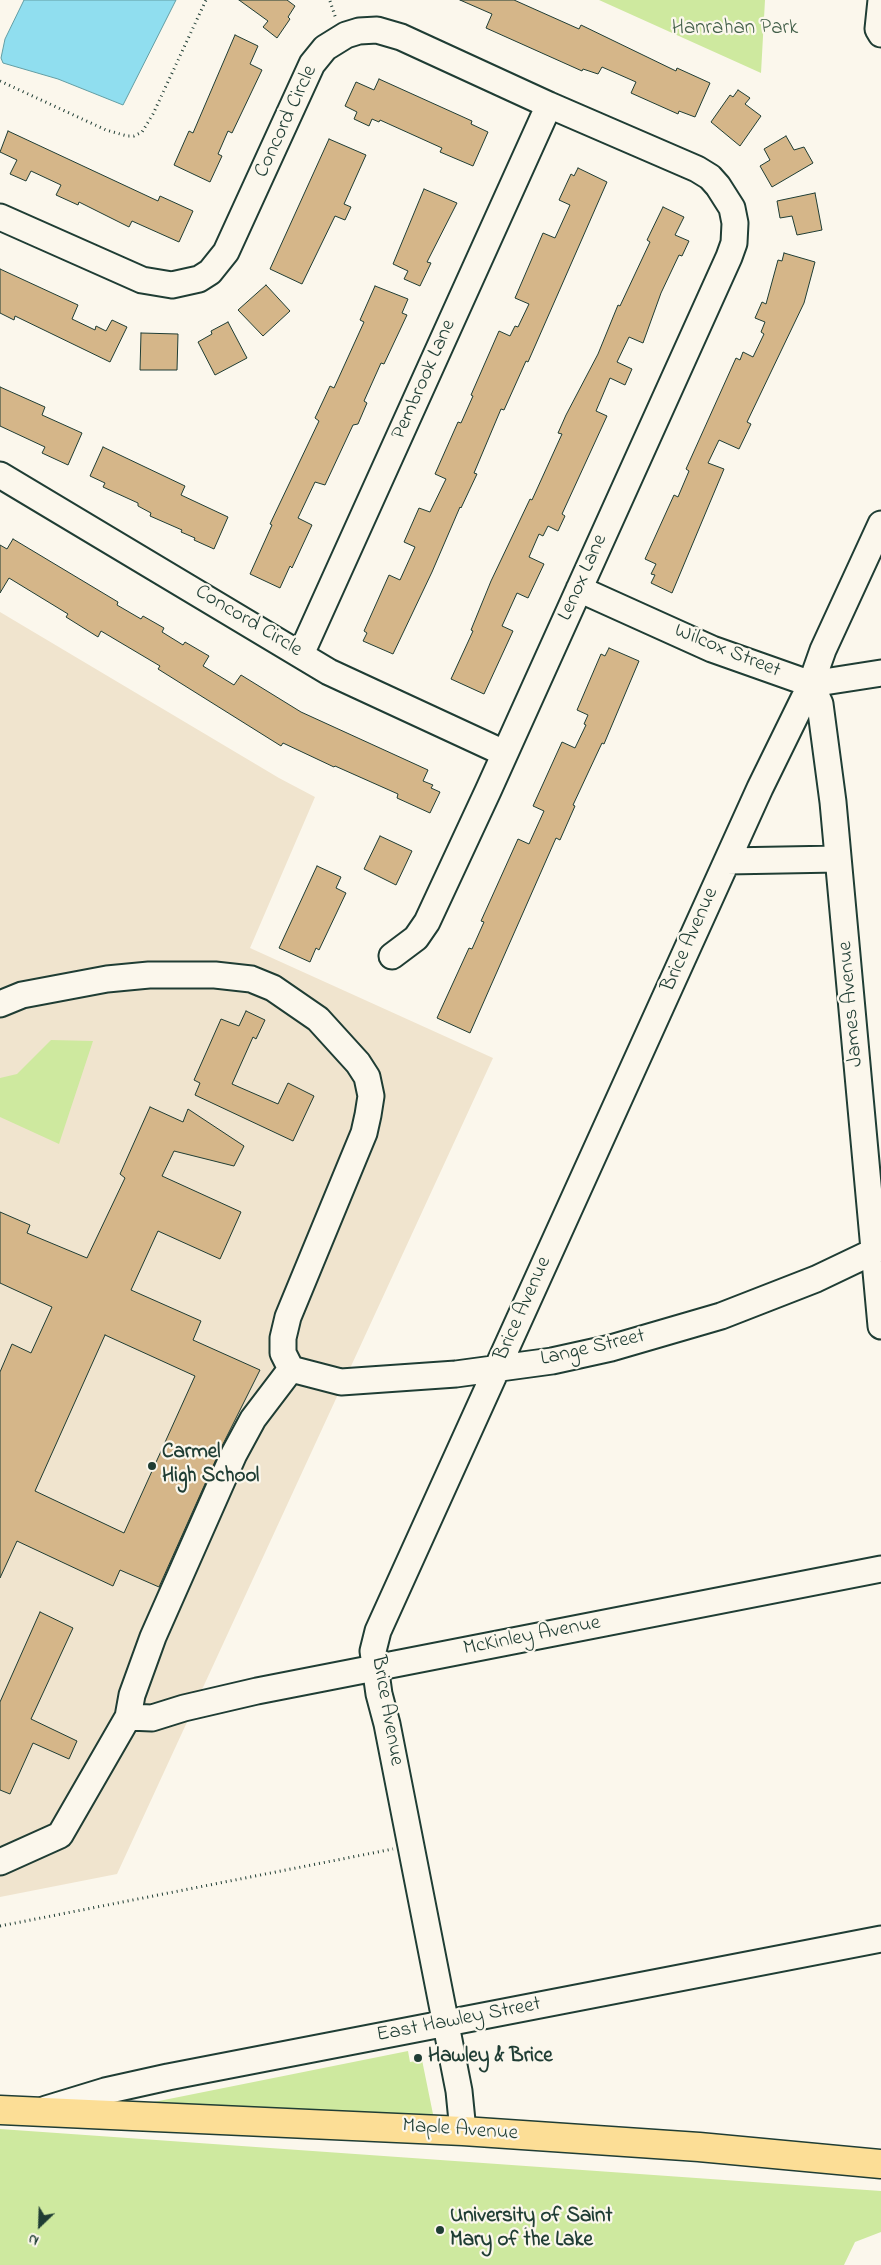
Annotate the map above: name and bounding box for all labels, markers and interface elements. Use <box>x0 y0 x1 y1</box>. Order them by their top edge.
park label: Hanrahan Park <box>672 17 798 43</box>
street label: Concord Circle <box>250 62 324 182</box>
street label: Pembrook Lane <box>387 316 463 444</box>
street label: Lenox Lane <box>554 531 614 625</box>
street label: Concord Circle <box>190 580 306 664</box>
street label: Wilcox Street <box>670 619 784 685</box>
street label: Brice Avenue <box>657 884 725 996</box>
street label: James Avenue <box>834 940 870 1068</box>
street label: Brice Avenue <box>490 1253 558 1365</box>
street label: Lange Street <box>538 1325 648 1373</box>
place label: Carmel High School <box>162 1441 259 1491</box>
marker: Carmel High School <box>146 1460 158 1472</box>
street label: McKinley Avenue <box>461 1611 603 1663</box>
street label: Brice Avenue <box>364 1654 408 1768</box>
street label: East Hawley Street <box>375 1993 543 2049</box>
place label: Hawley & Brice <box>428 2045 553 2071</box>
marker: Hawley & Brice <box>412 2052 424 2064</box>
street label: Maple Avenue <box>401 2114 519 2148</box>
north arrow <box>15 2200 65 2250</box>
place label: University of Saint Mary of the Lake <box>450 2205 612 2255</box>
marker: University of Saint Mary of the Lake <box>434 2224 446 2236</box>
text: N <box>25 2228 42 2251</box>

